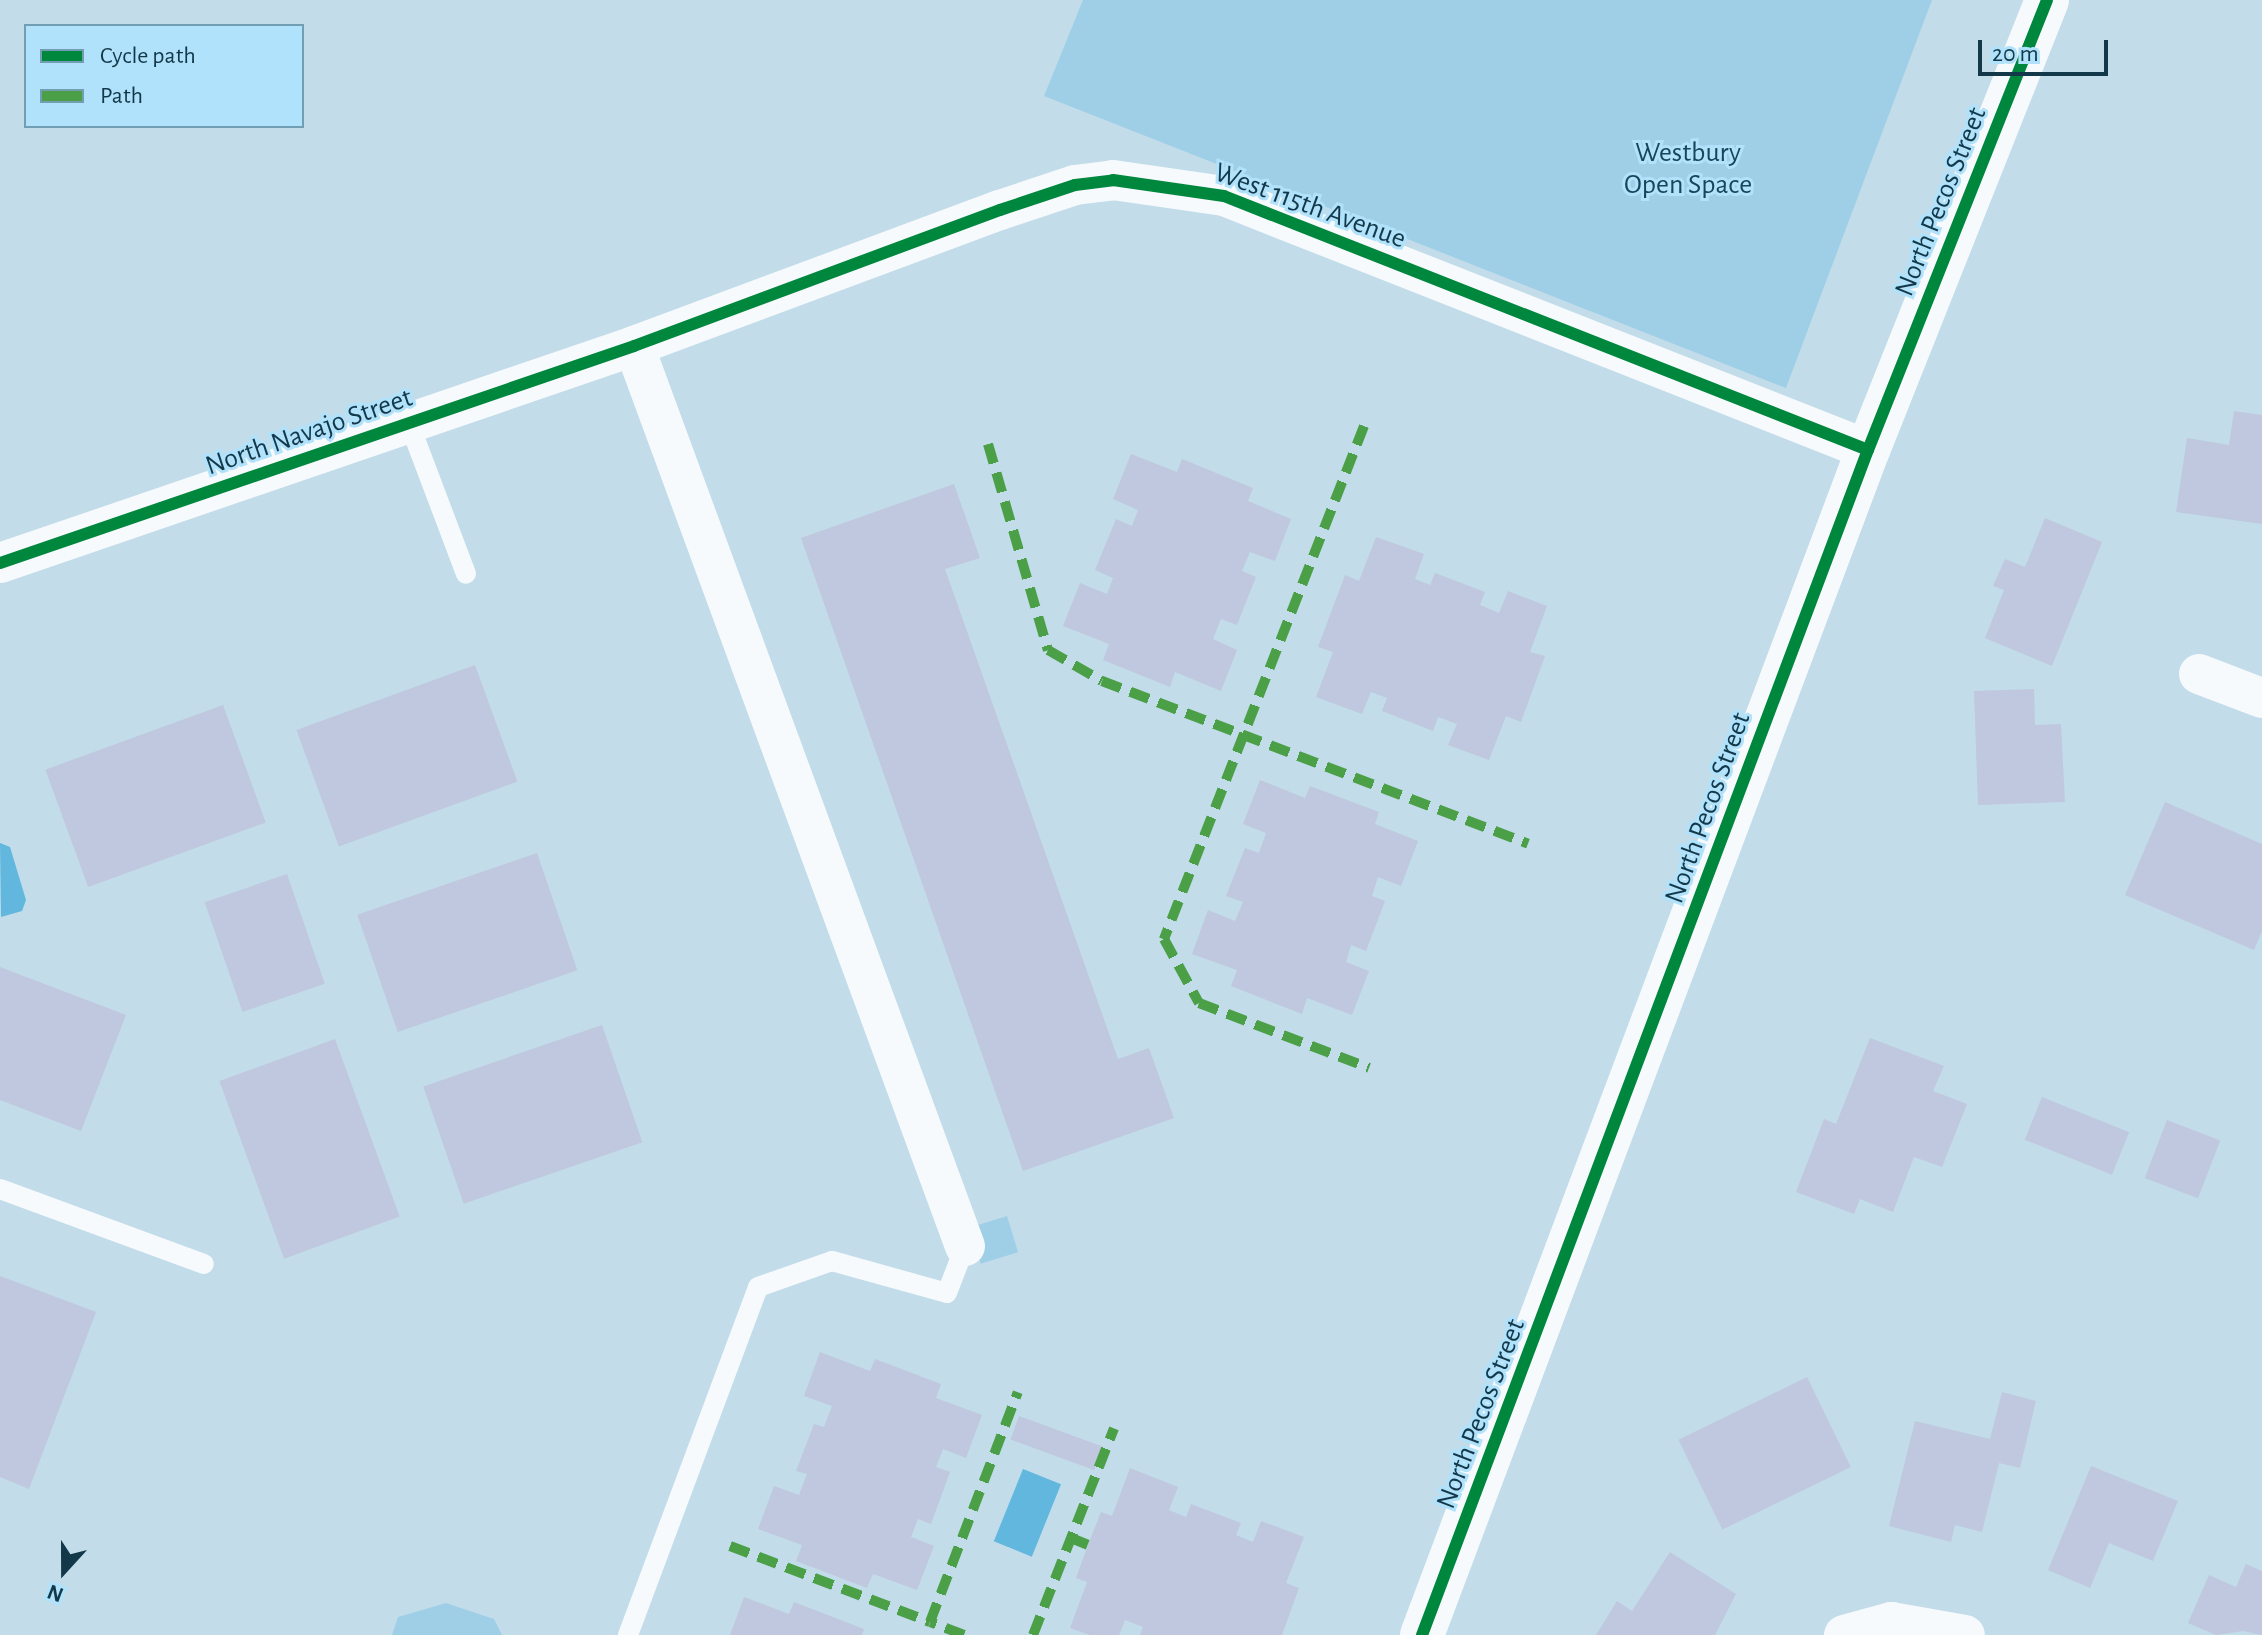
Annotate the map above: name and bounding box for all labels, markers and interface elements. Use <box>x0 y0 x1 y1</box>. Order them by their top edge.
legend <box>24 24 304 128</box>
scale bar <box>1982 24 2112 74</box>
text: 20 m <box>1992 42 2039 66</box>
text: Cycle path <box>100 44 196 68</box>
text: Path <box>100 84 143 108</box>
street label: North Pecos Street <box>1888 103 1994 301</box>
park label: Westbury Open Space <box>1624 136 1752 202</box>
street label: West 115th Avenue <box>1210 156 1410 256</box>
street label: North Navajo Street <box>201 381 417 483</box>
street label: North Pecos Street <box>1658 708 1758 908</box>
street label: North Pecos Street <box>1429 1314 1533 1514</box>
north arrow <box>24 1531 104 1611</box>
text: N <box>44 1580 66 1606</box>

